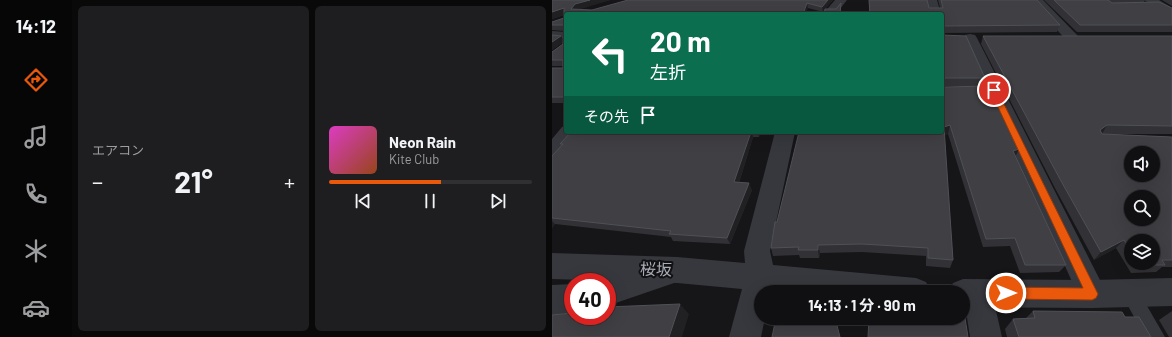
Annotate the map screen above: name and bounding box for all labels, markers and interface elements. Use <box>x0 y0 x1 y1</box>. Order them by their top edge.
text: 14:12 <box>16 15 56 37</box>
text: 20 m <box>650 24 711 58</box>
icon: left <box>584 28 636 80</box>
text: 左折 <box>650 61 686 83</box>
icon: directions <box>22 66 50 94</box>
pin <box>977 73 1011 107</box>
icon: arrive <box>983 79 1005 101</box>
icon: arrive <box>637 104 659 126</box>
text: その先 <box>584 107 629 125</box>
icon: music <box>22 123 50 151</box>
text: Neon Rain <box>389 133 456 151</box>
text: エアコン <box>92 142 144 158</box>
map controls <box>1124 146 1160 270</box>
button: sound <box>1124 146 1160 182</box>
text: Kite Club <box>389 151 439 167</box>
text: 21° <box>174 163 213 199</box>
text: − <box>92 168 103 194</box>
text: + <box>284 168 295 194</box>
icon: phone <box>22 180 50 208</box>
icon: previous <box>352 190 374 212</box>
icon: pause <box>419 190 441 212</box>
icon: next <box>487 190 509 212</box>
button: search <box>1124 190 1160 226</box>
button: layers <box>1124 234 1160 270</box>
icon: climate <box>22 237 50 265</box>
street label: 桜坂 <box>640 258 672 279</box>
position arrow <box>985 272 1027 314</box>
speed limit sign: 40 <box>564 273 616 325</box>
icon: car <box>22 294 50 322</box>
text: 14:13 · 1 分 · 90 m <box>808 296 916 314</box>

